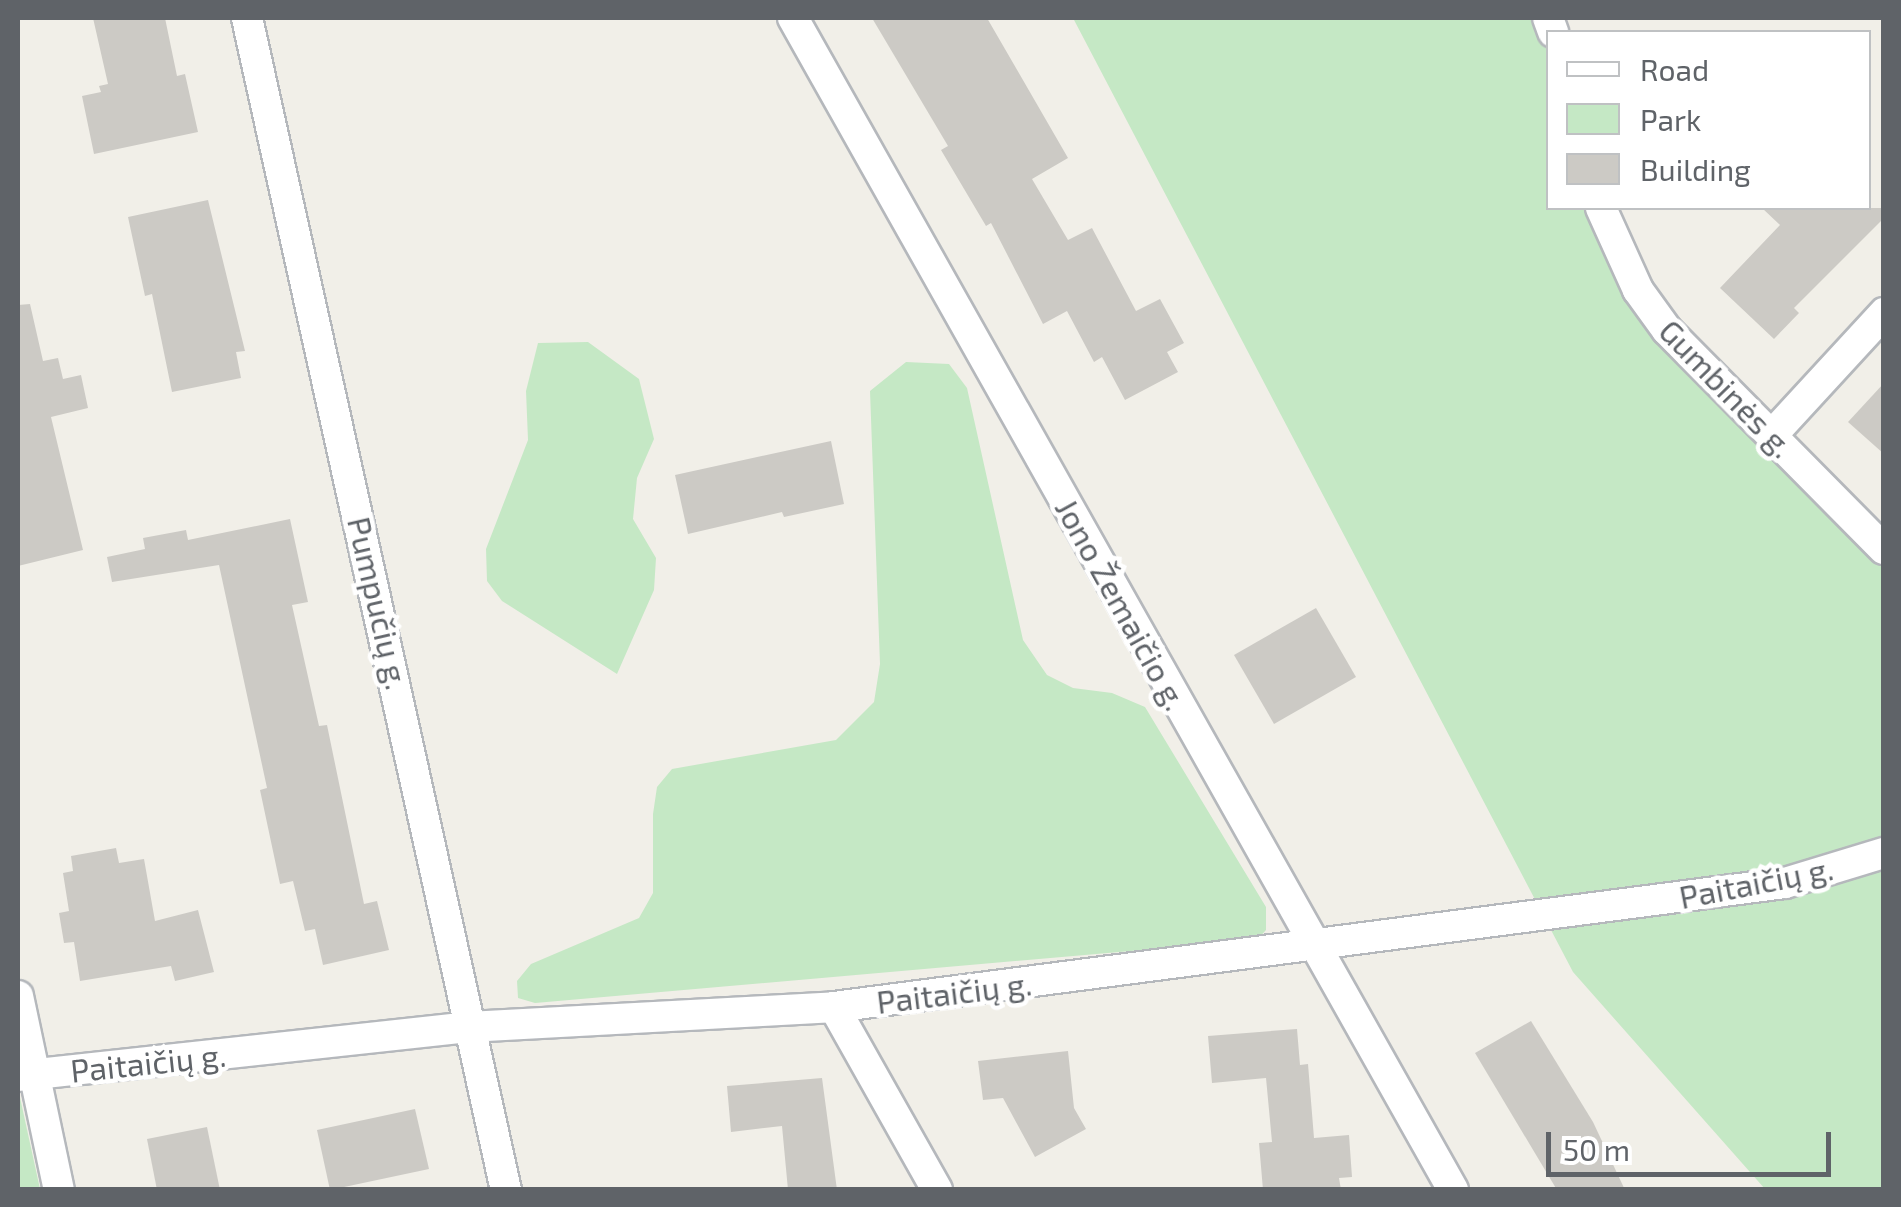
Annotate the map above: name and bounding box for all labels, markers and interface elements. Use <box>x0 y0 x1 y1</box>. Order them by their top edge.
legend <box>1546 30 1871 210</box>
text: Road <box>1640 51 1709 87</box>
text: Park <box>1640 101 1701 137</box>
text: Building <box>1640 151 1751 187</box>
street label: Gumbinės g. <box>1652 311 1802 465</box>
street label: Jono Žemaičio g. <box>1048 492 1196 716</box>
street label: Pumpučių g. <box>340 513 418 693</box>
street label: Paitaičių g. <box>1676 848 1836 916</box>
street label: Paitaičių g. <box>874 963 1034 1021</box>
street label: Paitaičių g. <box>68 1035 228 1089</box>
scale bar <box>1551 1112 1836 1174</box>
text: 50 m <box>1563 1131 1630 1167</box>

